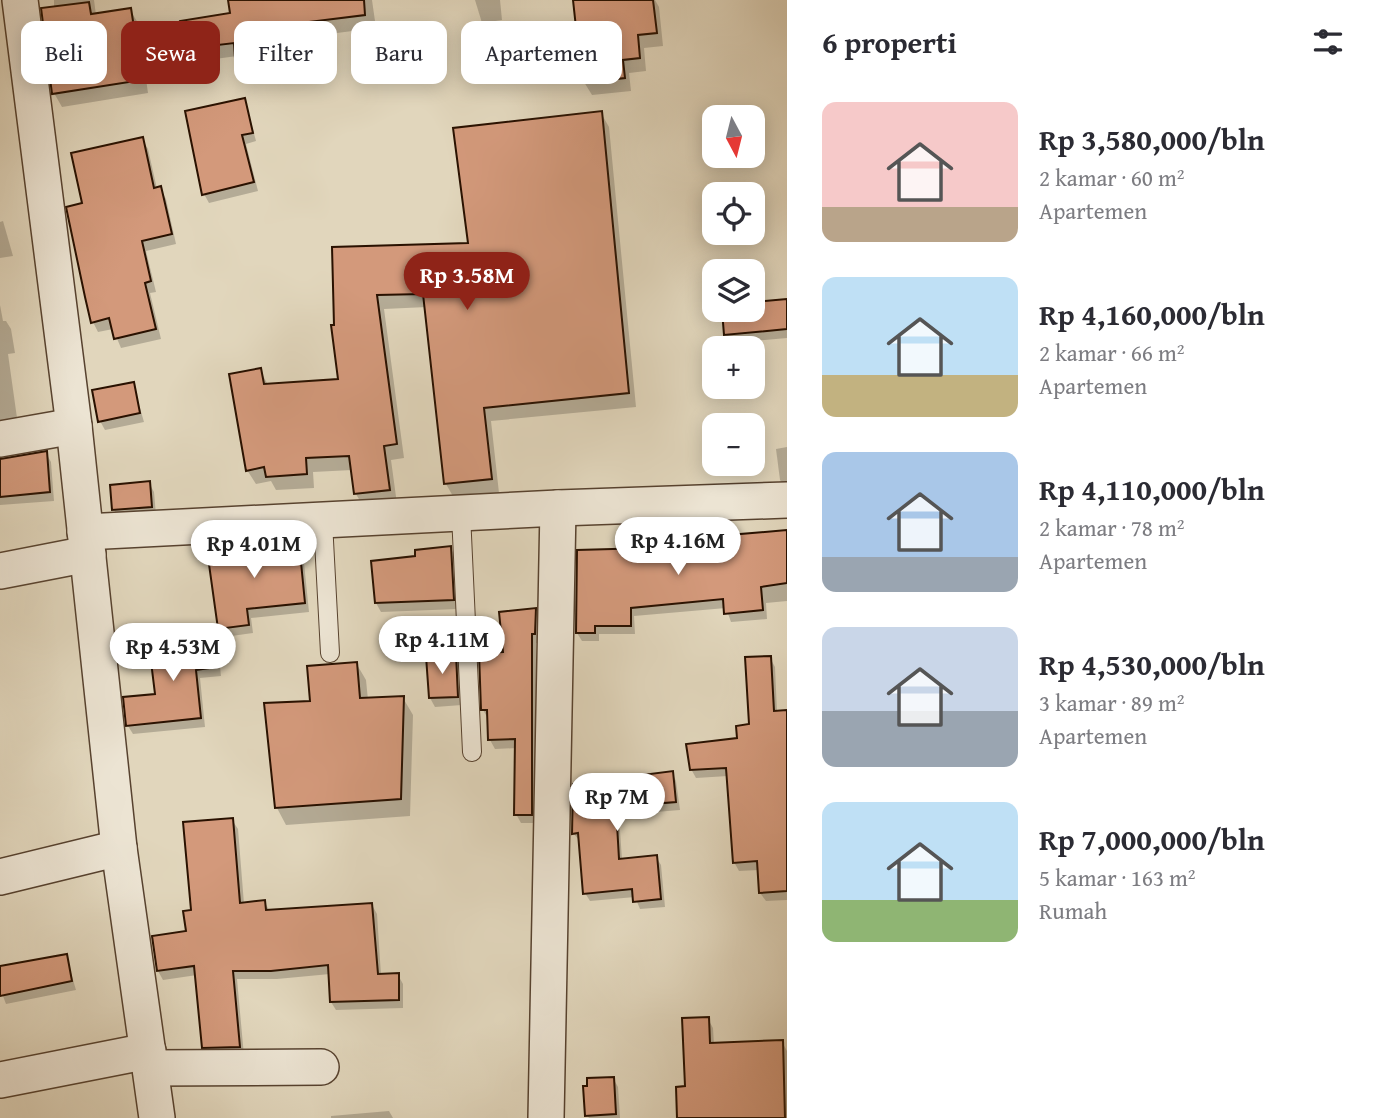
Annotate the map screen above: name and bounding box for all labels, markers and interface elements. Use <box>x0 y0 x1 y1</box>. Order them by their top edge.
text: 6 properti <box>822 20 957 64</box>
chip: Beli <box>21 21 107 84</box>
chip: Sewa <box>121 21 220 84</box>
chip: Filter <box>234 21 337 84</box>
chip: Baru <box>351 21 447 84</box>
chip: Apartemen <box>461 21 622 84</box>
icon: filters <box>1309 23 1347 61</box>
north arrow <box>702 105 765 168</box>
map controls <box>702 105 765 476</box>
text: Rp 3,580,000/bln <box>1039 117 1265 161</box>
icon: home <box>878 130 962 214</box>
text: 2 kamar · 60 m² <box>1039 161 1185 194</box>
button: locate <box>702 182 765 245</box>
text: Apartemen <box>1039 194 1147 227</box>
pin: Rp 3.58M <box>395 252 539 312</box>
text: Rp 3.58M <box>420 258 514 291</box>
button: layers <box>702 259 765 322</box>
text: Rp 4,160,000/bln <box>1039 292 1265 336</box>
icon: home <box>878 305 962 389</box>
button: + <box>702 336 765 399</box>
text: 2 kamar · 66 m² <box>1039 336 1185 369</box>
text: Apartemen <box>1039 369 1147 402</box>
button: − <box>702 413 765 476</box>
text: Rp 4,110,000/bln <box>1039 467 1265 511</box>
icon: home <box>878 480 962 564</box>
text: 2 kamar · 78 m² <box>1039 511 1185 544</box>
pin: Rp 4.16M <box>606 518 750 577</box>
pin: Rp 4.01M <box>182 520 326 580</box>
text: Rp 4.16M <box>631 523 725 556</box>
text: Rp 4.01M <box>207 526 301 559</box>
text: Apartemen <box>1039 544 1147 577</box>
pin: Rp 4.11M <box>370 616 514 676</box>
text: Rp 4.11M <box>395 622 489 655</box>
pin: Rp 4.53M <box>101 624 245 683</box>
text: Rp 4.53M <box>126 629 220 662</box>
text: Rp 4,530,000/bln <box>1039 642 1265 686</box>
icon: home <box>878 655 962 739</box>
text: 3 kamar · 89 m² <box>1039 686 1185 719</box>
text: Apartemen <box>1039 719 1147 752</box>
pin: Rp 7M <box>568 774 666 833</box>
text: Rp 7M <box>585 779 649 812</box>
text: Rp 7,000,000/bln <box>1039 817 1265 861</box>
icon: home <box>878 830 962 914</box>
text: 5 kamar · 163 m² <box>1039 861 1196 894</box>
text: Rumah <box>1039 894 1107 927</box>

